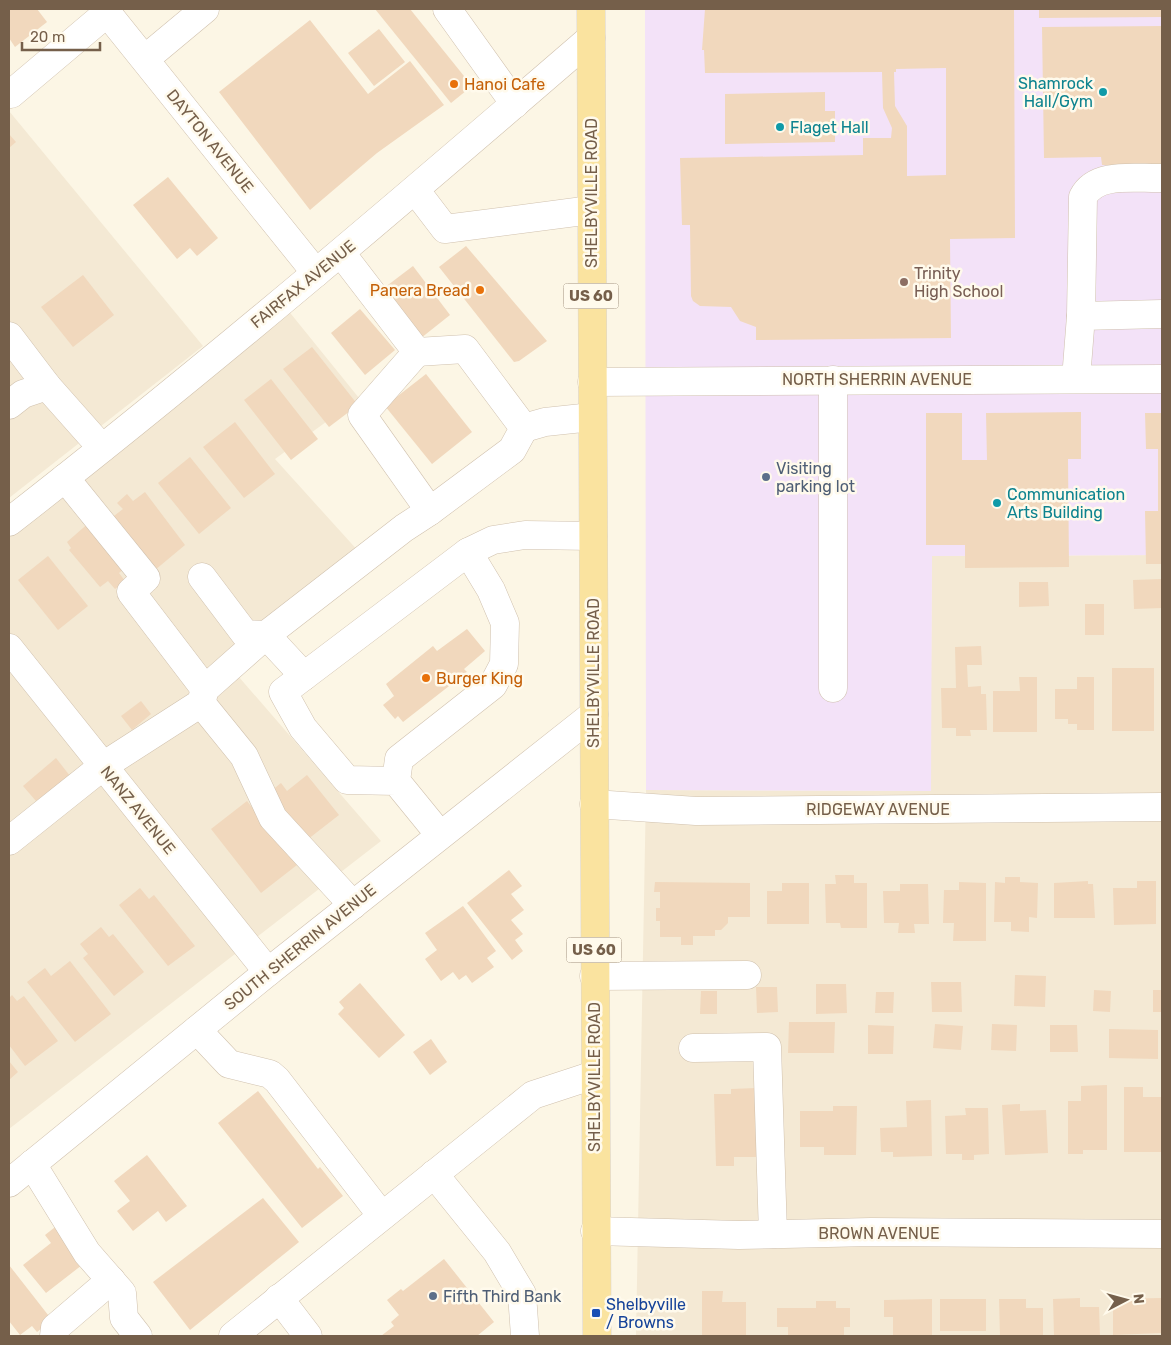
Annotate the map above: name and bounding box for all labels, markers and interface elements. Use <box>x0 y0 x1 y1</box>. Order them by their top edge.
scale bar <box>22 20 100 52</box>
text: 20 m <box>30 28 65 46</box>
place label: Shamrock Hall/Gym <box>1018 74 1094 111</box>
place label: Hanoi Cafe <box>464 75 545 94</box>
marker: Hanoi Cafe <box>448 78 460 90</box>
street label: DAYTON AVENUE <box>163 86 257 196</box>
marker: Shamrock Hall/Gym <box>1097 86 1109 98</box>
street label: SHELBYVILLE ROAD <box>582 118 601 268</box>
place label: Flaget Hall <box>790 118 869 137</box>
marker: Flaget Hall <box>774 121 786 133</box>
street label: FAIRFAX AVENUE <box>247 236 359 332</box>
place label: Trinity High School <box>914 264 1003 301</box>
marker: Trinity High School <box>898 276 910 288</box>
place label: Panera Bread <box>370 281 470 300</box>
marker: Panera Bread <box>474 284 486 296</box>
road number: US 60 <box>564 284 618 308</box>
street label: NORTH SHERRIN AVENUE <box>782 370 972 389</box>
place label: Visiting parking lot <box>776 459 855 496</box>
marker: Visiting parking lot <box>760 471 772 483</box>
place label: Communication Arts Building <box>1007 485 1125 522</box>
marker: Communication Arts Building <box>991 497 1003 509</box>
street label: SHELBYVILLE ROAD <box>584 598 603 748</box>
place label: Burger King <box>436 669 523 688</box>
marker: Burger King <box>420 672 432 684</box>
street label: NANZ AVENUE <box>97 762 179 858</box>
street label: RIDGEWAY AVENUE <box>806 800 950 819</box>
street label: SOUTH SHERRIN AVENUE <box>220 880 380 1014</box>
road number: US 60 <box>566 938 622 962</box>
street label: SHELBYVILLE ROAD <box>585 1002 604 1152</box>
street label: BROWN AVENUE <box>818 1224 940 1243</box>
north arrow <box>1101 1275 1151 1325</box>
place label: Fifth Third Bank <box>443 1287 562 1306</box>
marker: Fifth Third Bank <box>427 1290 439 1302</box>
text: N <box>1129 1293 1147 1305</box>
place label: Shelbyville / Browns <box>606 1295 686 1332</box>
marker: Shelbyville / Browns <box>590 1307 602 1319</box>

